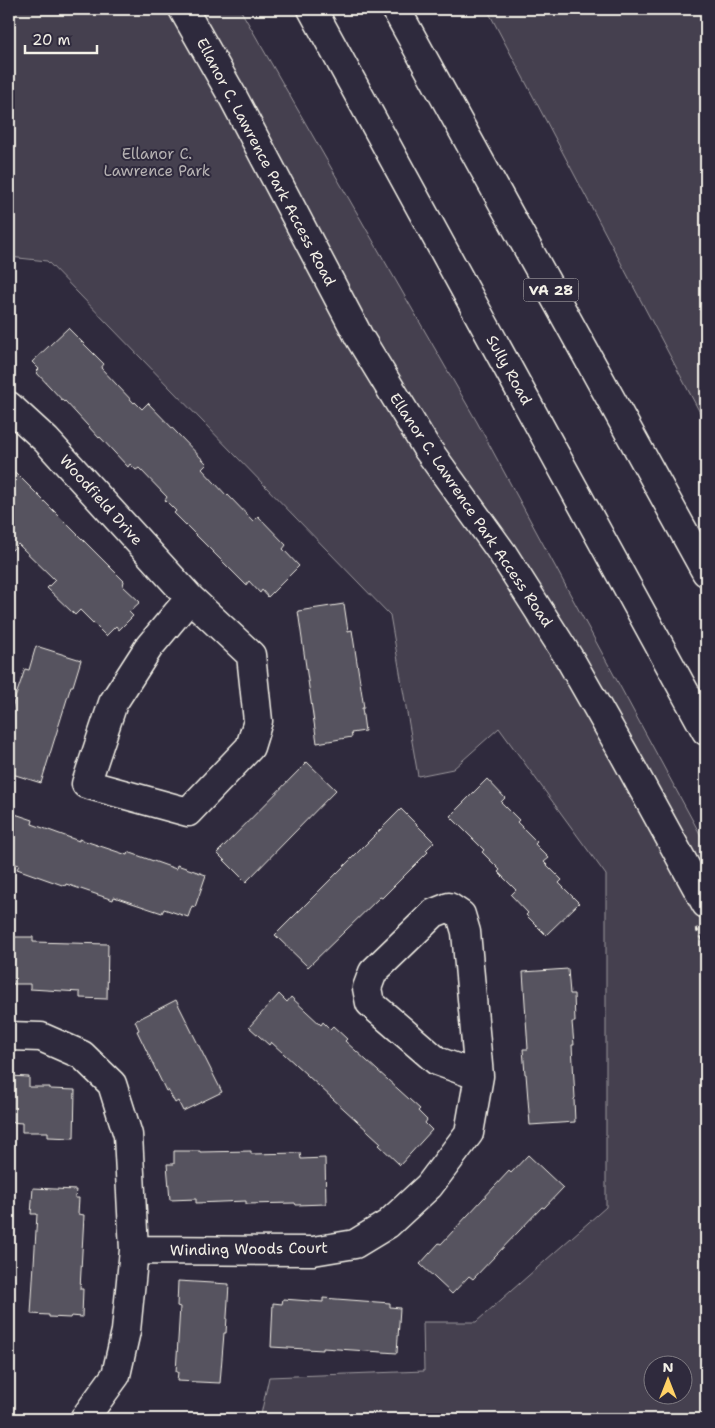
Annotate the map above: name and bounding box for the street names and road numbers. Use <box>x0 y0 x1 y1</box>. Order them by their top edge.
street label: Ellanor C. Lawrence Park Access Road <box>192 34 340 290</box>
road number: VA 28 <box>524 278 578 302</box>
street label: Sully Road <box>482 332 537 409</box>
street label: Ellanor C. Lawrence Park Access Road <box>385 389 557 631</box>
street label: Woodfield Drive <box>55 450 147 550</box>
street label: Winding Woods Court <box>170 1238 328 1260</box>

